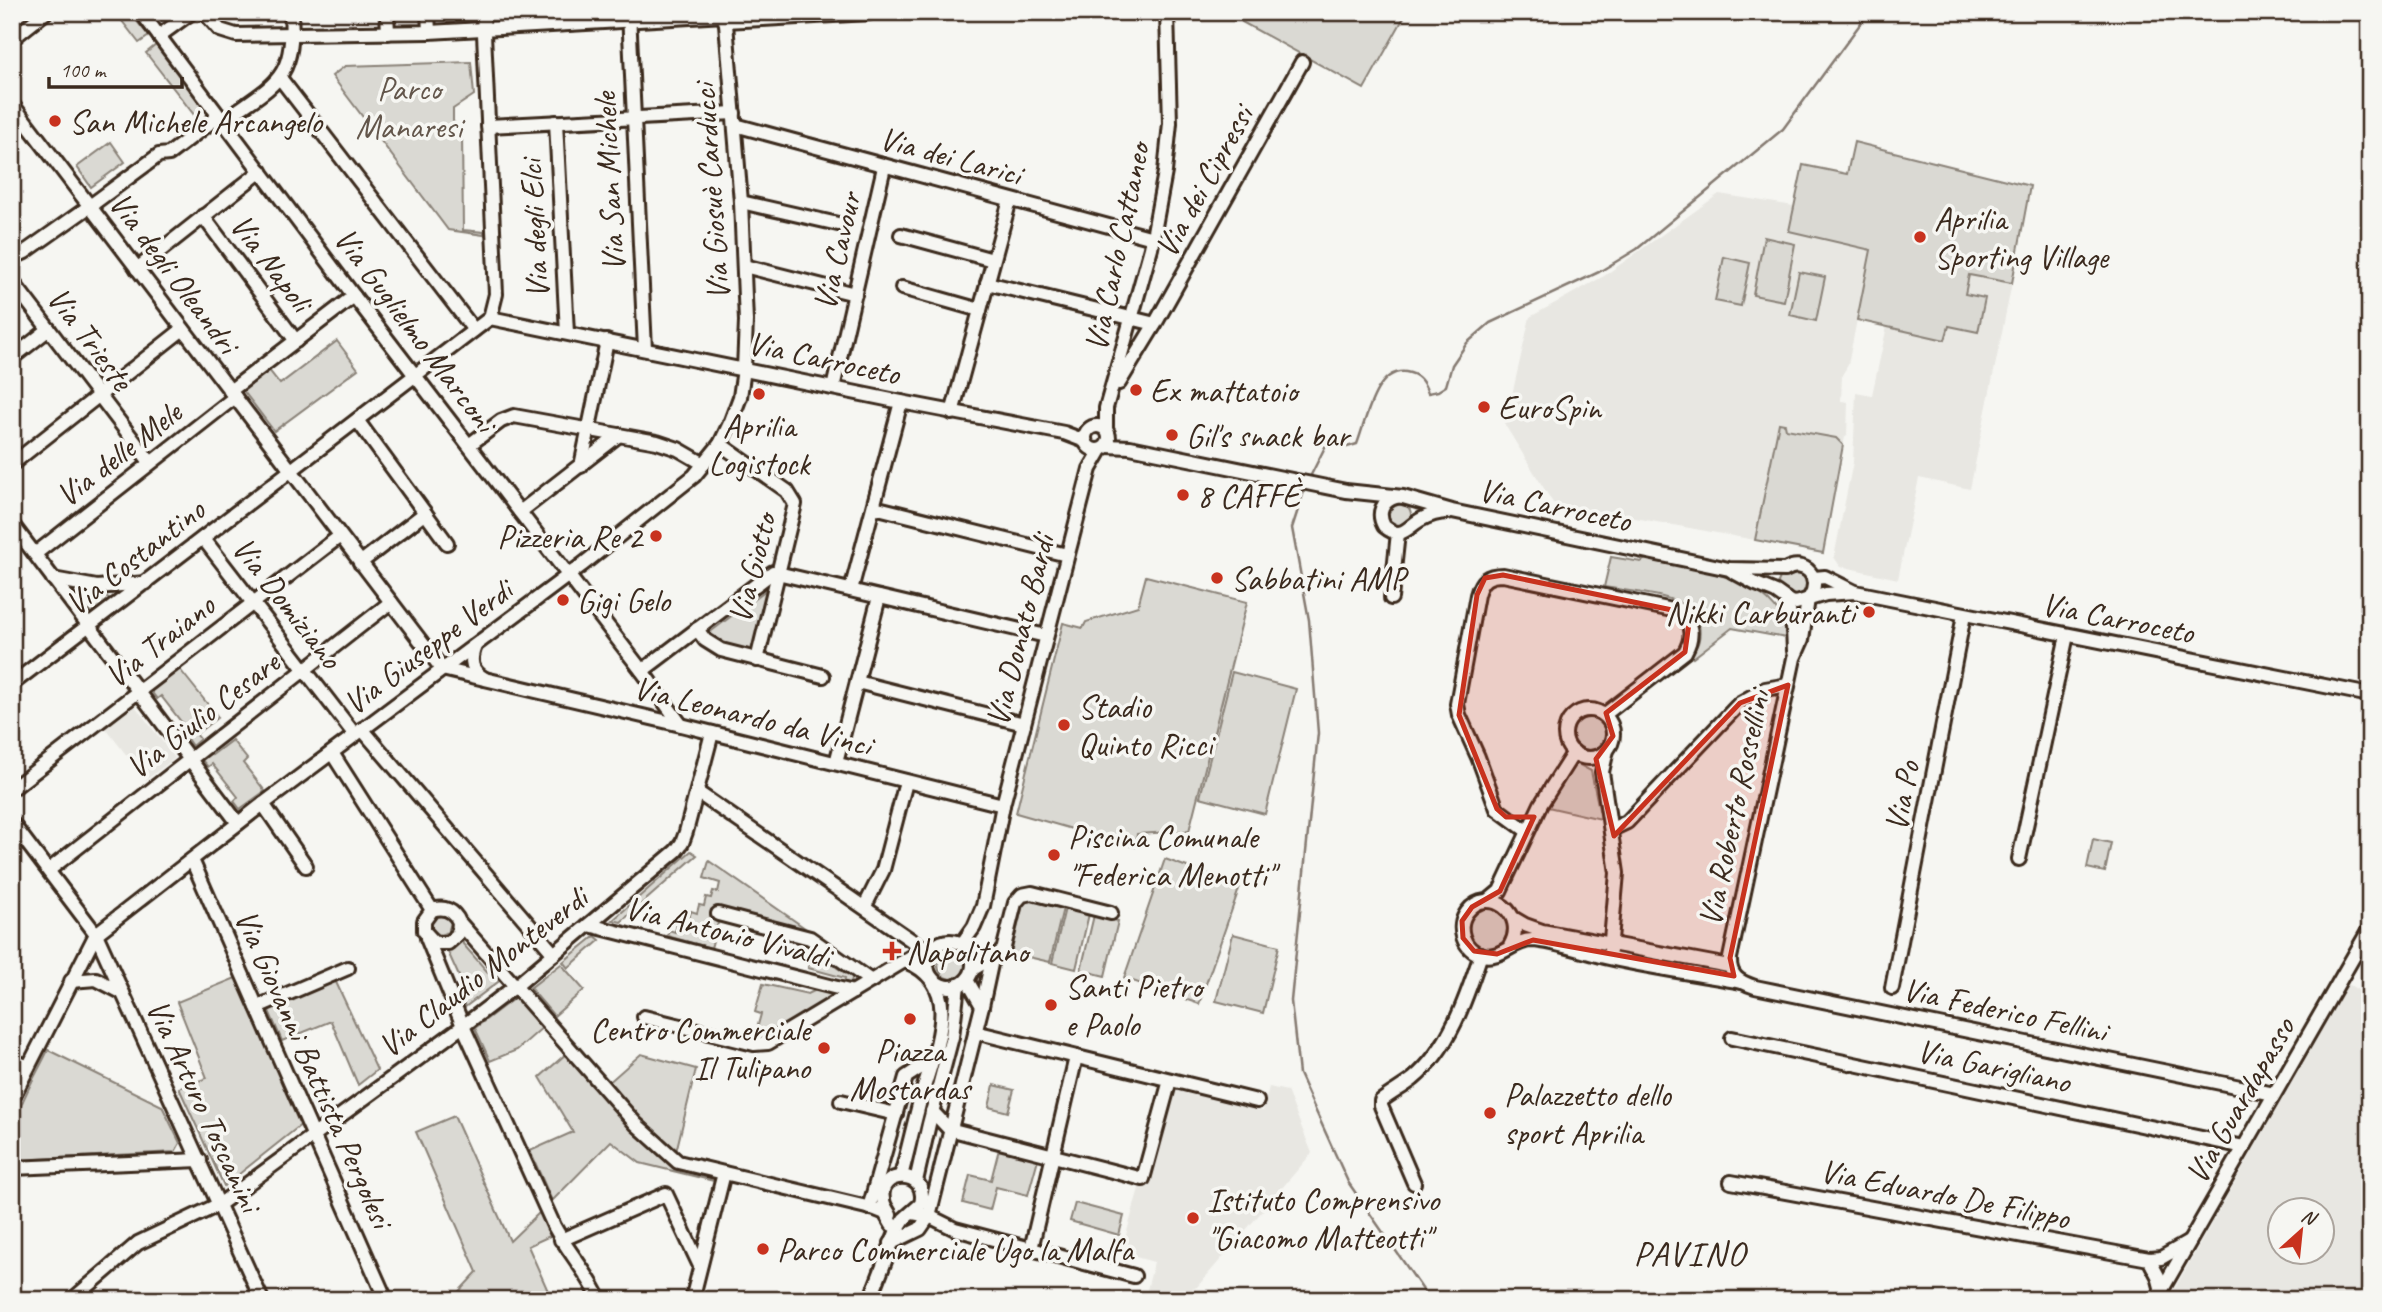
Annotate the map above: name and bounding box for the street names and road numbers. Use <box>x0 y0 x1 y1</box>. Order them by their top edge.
street label: Via Giosuè Carducci <box>682 78 740 302</box>
street label: Via San Michele <box>583 89 635 273</box>
street label: Via dei Cipressi <box>1145 95 1265 265</box>
street label: Via dei Larici <box>875 117 1030 196</box>
street label: Via Carlo Cattaneo <box>1074 136 1160 355</box>
street label: Via degli Elci <box>509 154 559 300</box>
street label: Via degli Oleandri <box>100 183 251 365</box>
street label: Via Cavour <box>803 186 871 314</box>
street label: Via Napoli <box>221 205 324 323</box>
street label: Via Guglielmo Marconi <box>325 219 508 443</box>
street label: Via Trieste <box>38 279 144 400</box>
street label: Via Carroceto <box>744 321 905 395</box>
street label: Via delle Mele <box>47 390 192 516</box>
street label: Via Carroceto <box>1475 468 1636 542</box>
street label: Via Costantino <box>56 488 214 624</box>
street label: Via Giotto <box>718 506 787 627</box>
street label: Via Donato Bardi <box>976 526 1065 730</box>
street label: Via Domiziano <box>223 528 353 679</box>
street label: Via Giuseppe Verdi <box>335 567 524 724</box>
street label: Via Carroceto <box>2038 583 2199 654</box>
street label: Via Traiano <box>96 584 224 697</box>
street label: Via Giulio Cesare <box>117 640 290 788</box>
street label: Via Leonardo da Vinci <box>629 666 880 767</box>
street label: Via Roberto Rossellini <box>1689 683 1780 930</box>
street label: Via Po <box>1875 756 1930 835</box>
street label: Via Claudio Monteverdi <box>370 875 599 1067</box>
street label: Via Antonio Vivaldi <box>621 886 838 979</box>
street label: Via Giovanni Battista Pergolesi <box>225 903 405 1237</box>
street label: Via Federico Fellini <box>1899 968 2114 1053</box>
street label: Via Arturo Toscanini <box>137 993 273 1221</box>
street label: Via Guardapasso <box>2175 1008 2305 1191</box>
street label: Via Garigliano <box>1914 1029 2076 1103</box>
street label: Via Eduardo De Filippo <box>1817 1149 2074 1239</box>

